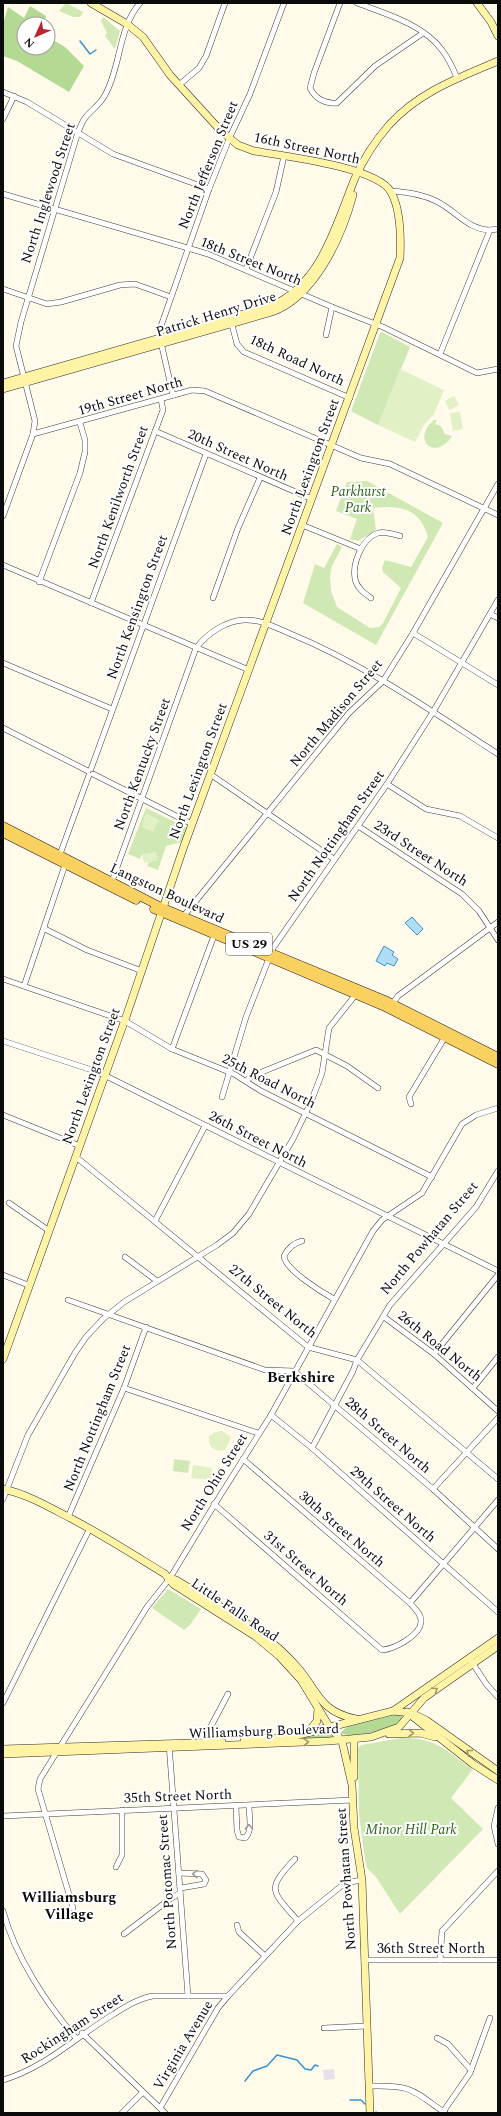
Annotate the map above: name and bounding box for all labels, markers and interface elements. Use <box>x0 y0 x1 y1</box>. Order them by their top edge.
north arrow <box>16 16 56 56</box>
text: N <box>20 34 38 52</box>
street label: North Jefferson Street <box>173 98 243 232</box>
street label: North Inglewood Street <box>15 120 81 266</box>
street label: 16th Street North <box>252 126 362 170</box>
street label: 18th Street North <box>197 231 305 291</box>
street label: Patrick Henry Drive <box>153 286 279 342</box>
street label: 18th Road North <box>246 329 348 391</box>
street label: 19th Street North <box>75 371 185 421</box>
street label: North Lexington Street <box>275 396 345 538</box>
street label: North Kenilworth Street <box>82 422 154 572</box>
street label: 20th Street North <box>184 423 292 487</box>
park label: Parkhurst Park <box>330 481 386 518</box>
street label: North Kensington Street <box>101 532 173 682</box>
street label: North Madison Street <box>284 654 388 772</box>
street label: North Kentucky Street <box>108 695 176 833</box>
street label: North Lexington Street <box>163 700 233 842</box>
street label: North Nottingham Street <box>282 766 390 906</box>
street label: 23rd Street North <box>370 815 472 891</box>
street label: Langston Boulevard <box>106 857 228 929</box>
road number: US 29 <box>226 933 272 955</box>
street label: North Lexington Street <box>56 1005 126 1147</box>
street label: 25th Road North <box>218 1048 320 1114</box>
street label: 26th Street North <box>205 1105 311 1173</box>
street label: North Powhatan Street <box>375 1177 483 1299</box>
street label: 27th Street North <box>224 1259 322 1343</box>
street label: 26th Road North <box>393 1305 487 1387</box>
street label: North Nottingham Street <box>58 1341 136 1495</box>
district label: Berkshire <box>267 1366 335 1389</box>
street label: 28th Street North <box>340 1392 436 1478</box>
street label: North Ohio Street <box>175 1429 253 1535</box>
street label: 29th Street North <box>345 1461 441 1547</box>
street label: 30th Street North <box>294 1486 390 1572</box>
street label: 31st Street North <box>259 1525 353 1611</box>
street label: Little Falls Road <box>187 1573 283 1647</box>
one-way arrow <box>431 1687 438 1695</box>
street label: Williamsburg Boulevard <box>188 1718 340 1744</box>
one-way arrow <box>408 1729 414 1737</box>
one-way arrow <box>303 1738 309 1747</box>
one-way arrow <box>467 1749 474 1756</box>
street label: 35th Street North <box>124 1784 232 1808</box>
street label: North Powhatan Street <box>331 1807 361 1951</box>
street label: North Potomac Street <box>152 1814 182 1950</box>
park label: Minor Hill Park <box>365 1819 457 1840</box>
one-way arrow <box>245 1824 253 1830</box>
one-way arrow <box>192 1869 198 1878</box>
district label: Williamsburg Village <box>22 1886 116 1926</box>
street label: 36th Street North <box>377 1938 485 1959</box>
street label: Rockingham Street <box>17 1987 127 2069</box>
street label: Virginia Avenue <box>148 1996 218 2094</box>

